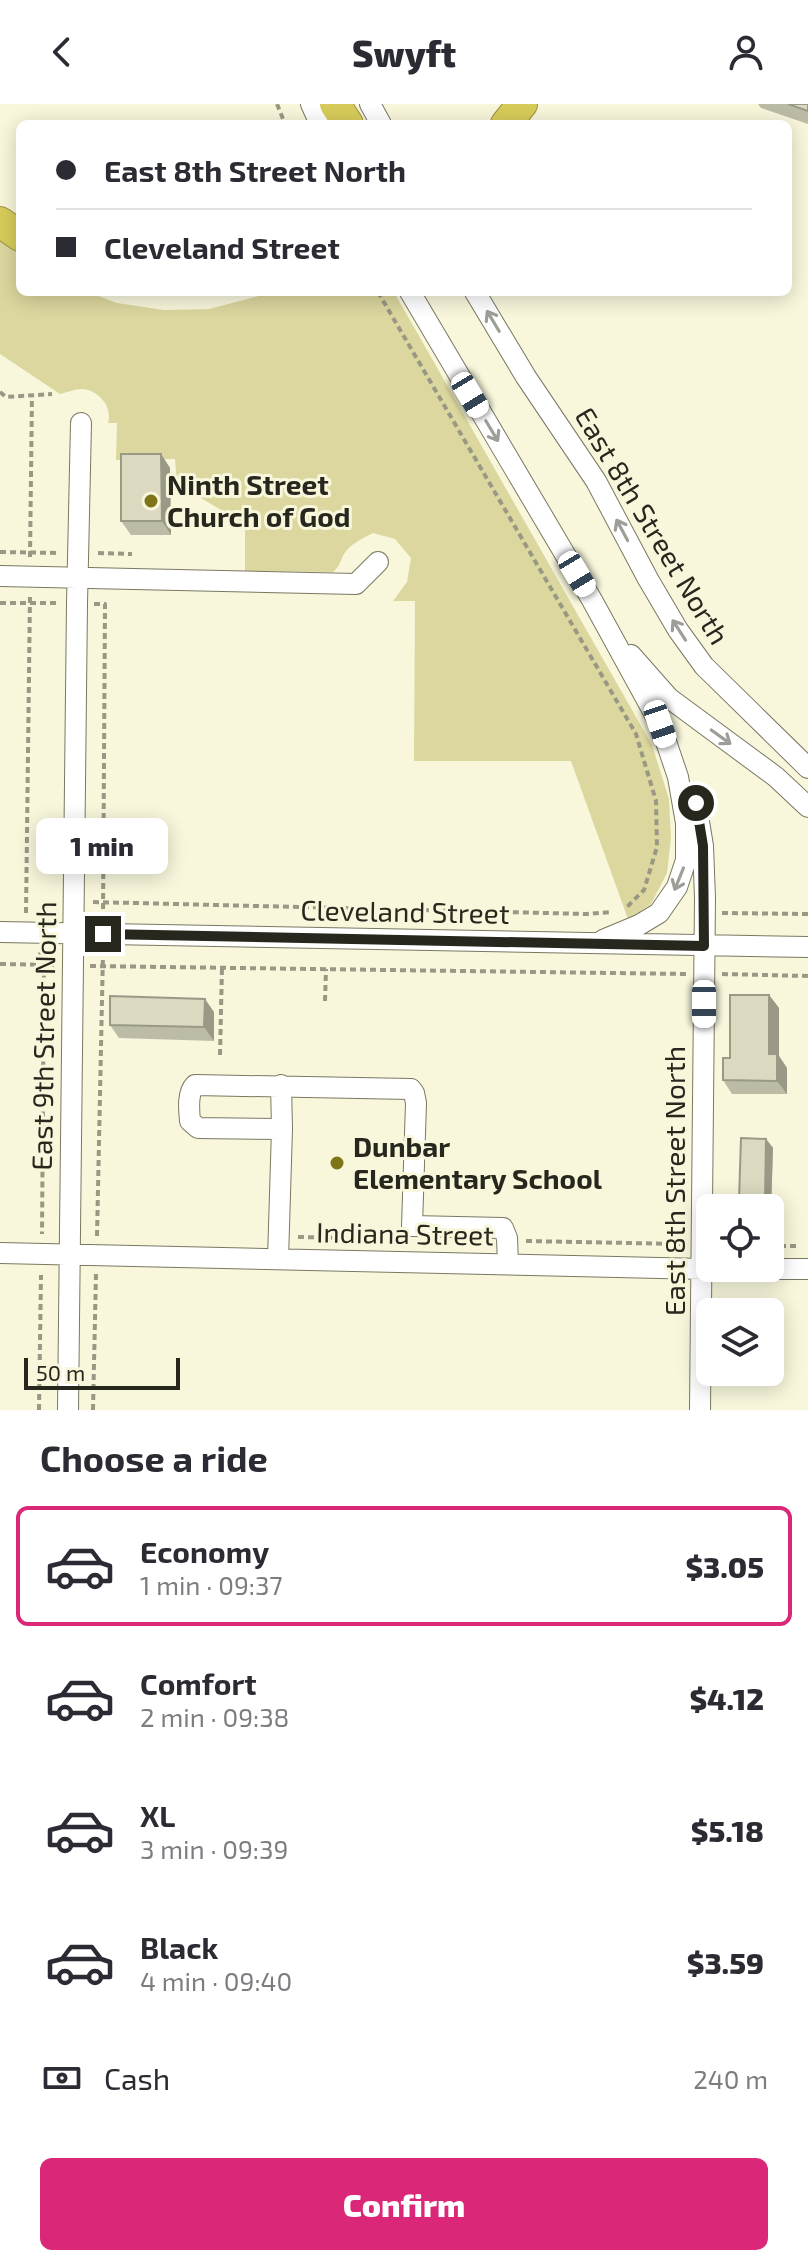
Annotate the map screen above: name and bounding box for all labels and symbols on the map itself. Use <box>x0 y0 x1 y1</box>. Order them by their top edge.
one-way arrow <box>484 310 500 333</box>
car <box>447 368 493 422</box>
street label: East 8th Street North <box>569 401 737 650</box>
one-way arrow <box>484 419 500 442</box>
place label: Ninth Street Church of God <box>167 467 350 533</box>
marker: Ninth Street Church of God <box>142 492 160 510</box>
one-way arrow <box>614 519 630 542</box>
car <box>554 547 600 601</box>
one-way arrow <box>670 619 687 641</box>
car <box>641 697 679 751</box>
one-way arrow <box>710 729 732 745</box>
route start <box>678 785 714 821</box>
callout: 1 min <box>37 818 169 874</box>
one-way arrow <box>670 866 685 891</box>
street label: Cleveland Street <box>300 892 510 930</box>
street label: East 9th Street North <box>24 901 62 1171</box>
route end <box>85 916 121 952</box>
car <box>692 980 716 1028</box>
street label: East 8th Street North <box>657 1046 691 1316</box>
place label: Dunbar Elementary School <box>353 1129 603 1195</box>
marker: Dunbar Elementary School <box>328 1154 346 1172</box>
street label: Indiana Street <box>316 1214 494 1252</box>
scale bar <box>24 1354 180 1390</box>

